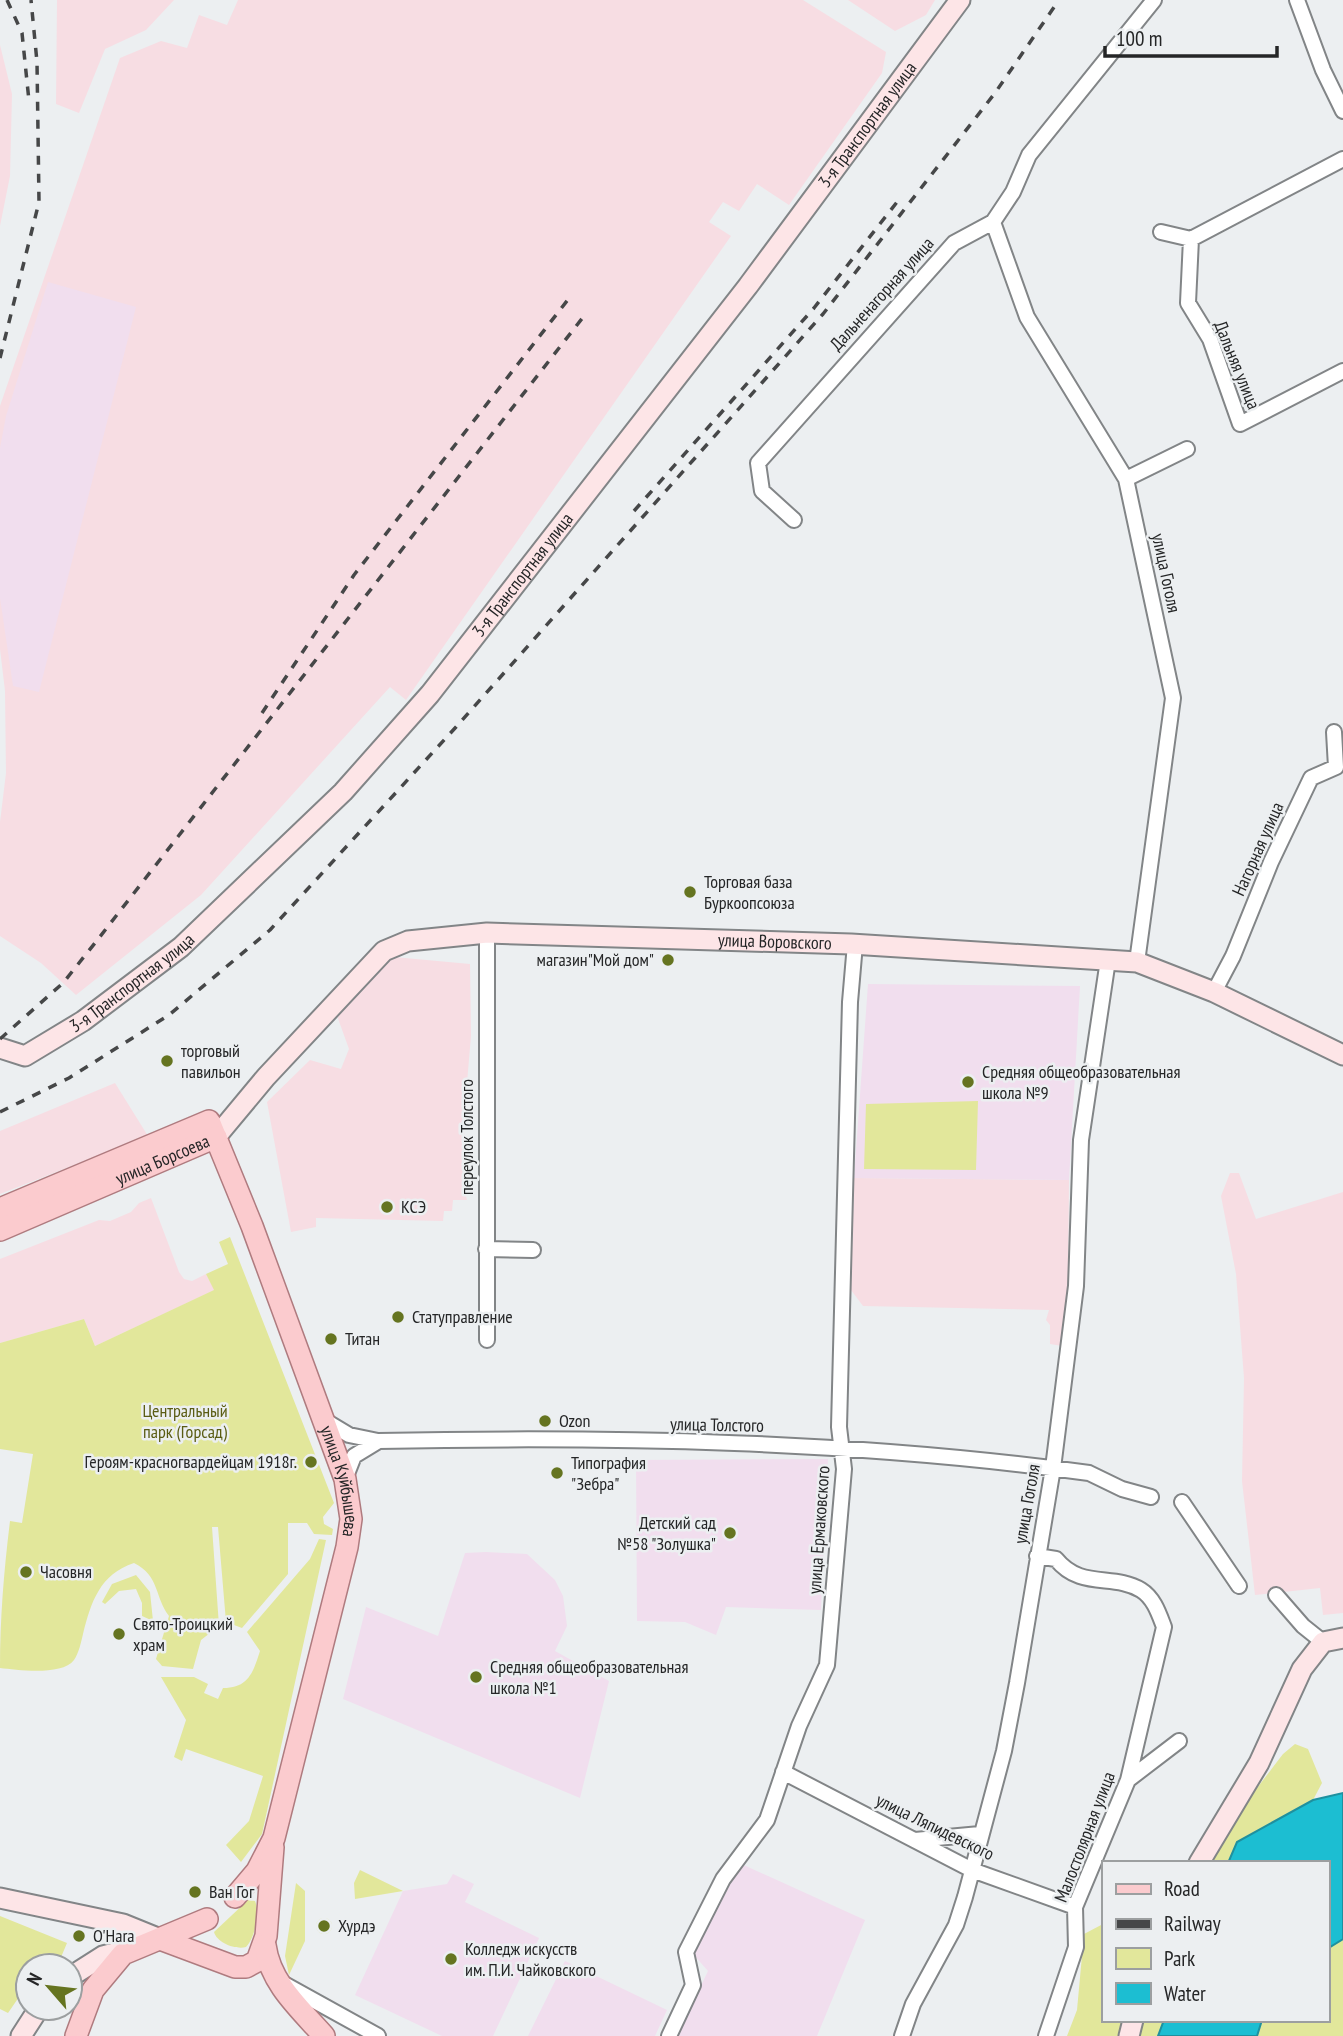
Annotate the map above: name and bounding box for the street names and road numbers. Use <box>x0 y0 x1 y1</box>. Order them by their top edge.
street label: 3-я Транспортная улица <box>813 57 921 192</box>
street label: Дальненагорная улица <box>825 232 939 355</box>
street label: Дальняя улица <box>1209 317 1266 412</box>
street label: 3-я Транспортная улица <box>467 508 578 641</box>
street label: улица Гоголя <box>1147 531 1186 615</box>
street label: Нагорная улица <box>1227 798 1288 899</box>
street label: 3-я Транспортная улица <box>65 928 199 1037</box>
street label: улица Воровского <box>717 928 832 954</box>
street label: переулок Толстого <box>455 1079 478 1195</box>
street label: улица Борсоева <box>112 1129 213 1190</box>
street label: улица Толстого <box>670 1412 764 1437</box>
street label: улица Куйбышева <box>315 1422 363 1538</box>
street label: улица Гоголя <box>1008 1462 1045 1546</box>
street label: улица Ермаковского <box>803 1465 834 1595</box>
street label: Малостолярная улица <box>1049 1768 1120 1905</box>
street label: улица Ляпидевского <box>872 1788 998 1865</box>

